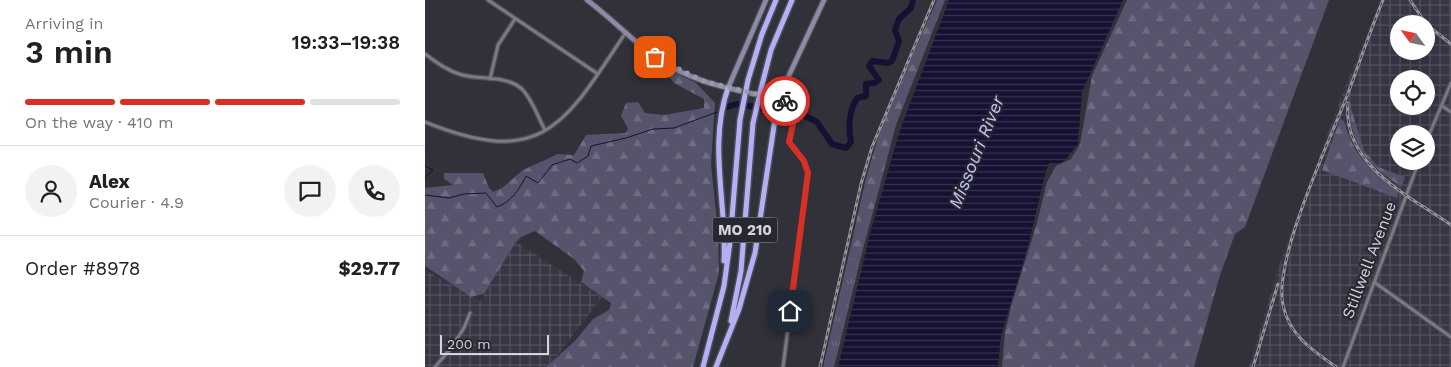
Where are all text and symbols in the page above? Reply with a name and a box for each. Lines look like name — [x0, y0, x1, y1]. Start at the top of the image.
text: Arriving in — [25, 14, 103, 33]
north arrow — [1390, 15, 1435, 60]
map controls — [1390, 15, 1435, 170]
text: 19:33–19:38 — [292, 31, 400, 54]
text: 3 min — [25, 33, 113, 71]
pin — [634, 36, 676, 78]
icon: bag — [641, 43, 669, 71]
button: locate — [1390, 70, 1435, 115]
courier — [760, 76, 810, 126]
icon: bike — [771, 87, 799, 115]
water label: Missouri River — [944, 92, 1009, 211]
text: On the way · 410 m — [25, 113, 173, 132]
button: layers — [1390, 125, 1435, 170]
button: person — [25, 165, 77, 217]
button: chat — [284, 165, 336, 217]
button: phone — [348, 165, 400, 217]
text: Alex — [89, 170, 130, 193]
text: Courier · 4.9 — [89, 193, 184, 212]
street label: Stillwell Avenue — [1338, 199, 1400, 321]
road number: MO 210 — [713, 218, 777, 242]
text: Order #8978 — [25, 257, 140, 280]
text: $29.77 — [338, 257, 400, 280]
pin — [769, 290, 811, 332]
icon: home — [776, 297, 804, 325]
scale bar — [440, 332, 549, 355]
text: 200 m — [447, 336, 491, 352]

